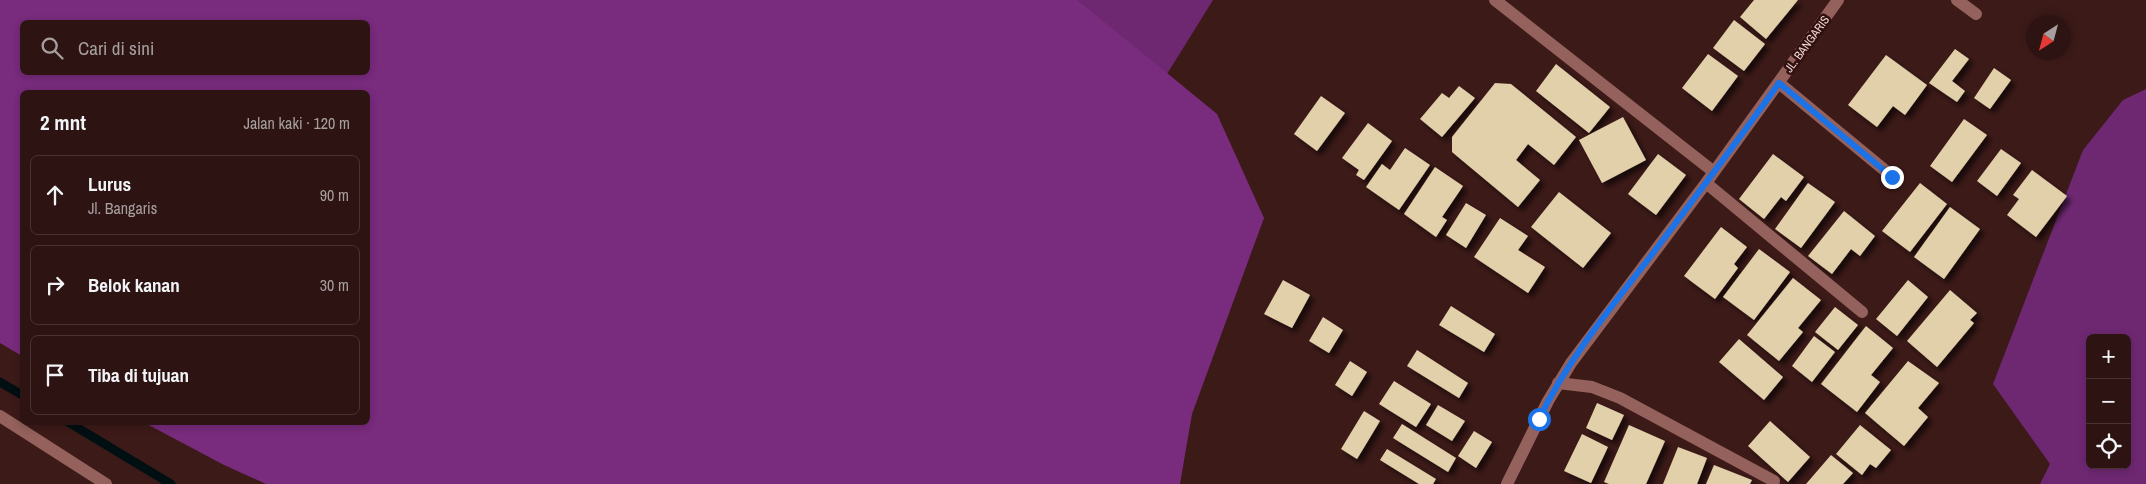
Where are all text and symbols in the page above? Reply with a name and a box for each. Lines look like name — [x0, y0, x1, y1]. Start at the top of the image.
street label: JL. BANGARIS — [1781, 12, 1833, 76]
north arrow — [2026, 15, 2071, 60]
search box — [20, 20, 370, 75]
icon: search — [38, 34, 66, 62]
text: Cari di sini — [78, 35, 154, 61]
text: 2 mnt — [40, 108, 86, 137]
text: Jalan kaki · 120 m — [244, 112, 350, 134]
route end — [1881, 166, 1904, 189]
text: Lurus — [88, 171, 131, 197]
icon: ahead — [41, 181, 69, 209]
text: 90 m — [320, 184, 349, 206]
text: Jl. Bangaris — [88, 197, 157, 219]
icon: right — [41, 271, 69, 299]
text: Belok kanan — [88, 272, 180, 298]
text: 30 m — [320, 274, 349, 296]
map controls — [2086, 334, 2131, 469]
button: + — [2086, 334, 2131, 379]
icon: arrive — [41, 361, 69, 389]
text: Tiba di tujuan — [88, 362, 189, 388]
button: − — [2086, 379, 2131, 424]
route start — [1528, 408, 1551, 431]
button: locate — [2086, 424, 2131, 469]

